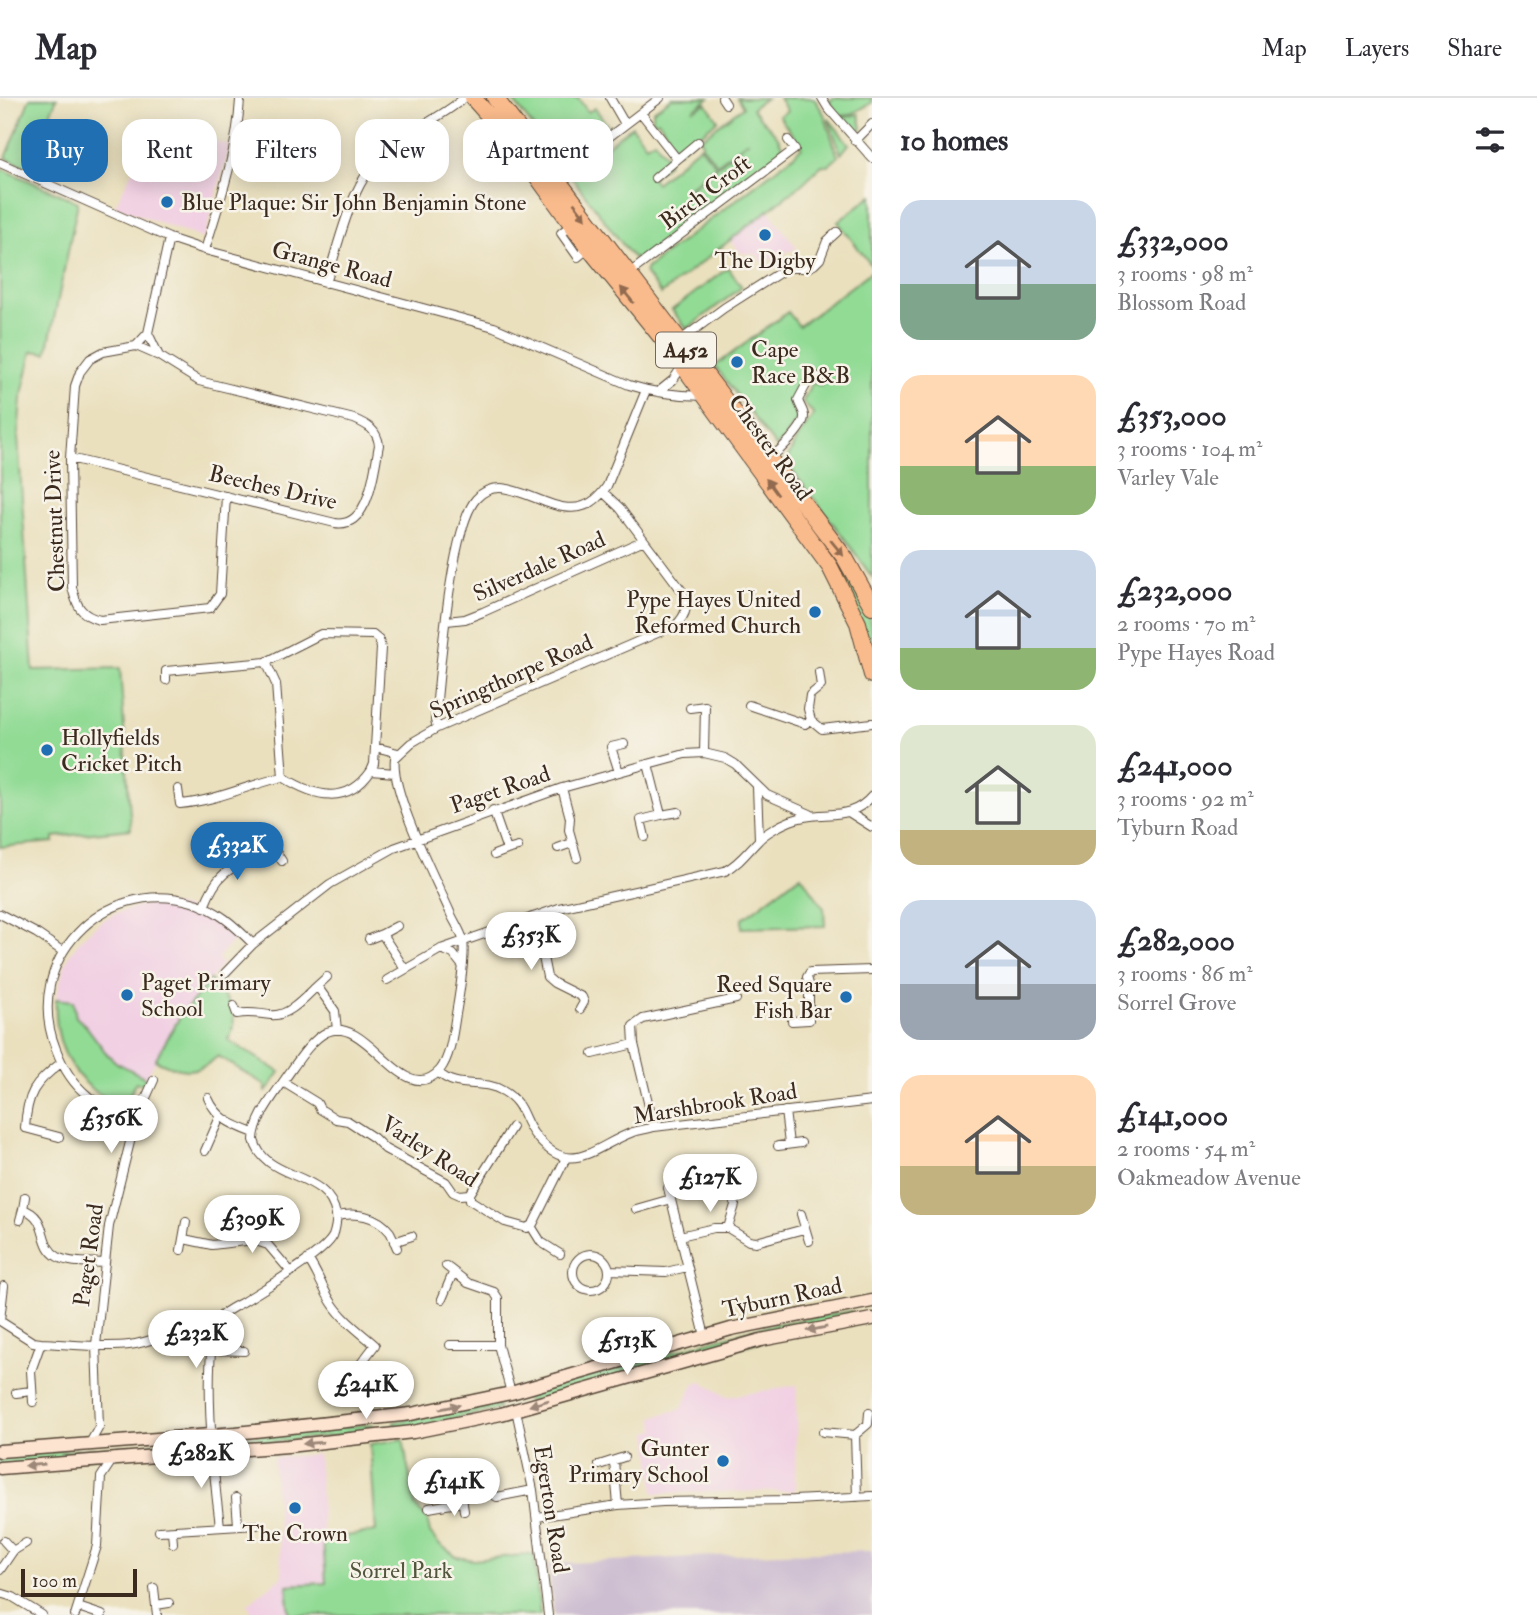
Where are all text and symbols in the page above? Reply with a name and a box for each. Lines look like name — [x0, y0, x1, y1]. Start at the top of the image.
text: Map — [35, 28, 97, 69]
text: Map — [1262, 33, 1307, 64]
text: Layers — [1345, 33, 1409, 64]
text: Share — [1447, 33, 1502, 64]
chip: Buy — [21, 119, 108, 182]
chip: Rent — [122, 119, 217, 182]
chip: Filters — [231, 119, 341, 182]
chip: New — [355, 119, 449, 182]
chip: Apartment — [463, 119, 613, 182]
icon: filters — [1471, 121, 1509, 159]
text: 10 homes — [900, 122, 1008, 159]
street label: Birch Croft — [654, 149, 757, 236]
place label: Blue Plaque: Sir John Benjamin Stone — [181, 188, 527, 217]
marker: Blue Plaque: Sir John Benjamin Stone — [159, 194, 175, 210]
one-way arrow — [573, 202, 587, 220]
text: £332,000 — [1117, 222, 1229, 259]
marker: The Digby — [757, 227, 773, 243]
icon: home — [956, 228, 1040, 312]
street label: Grange Road — [269, 235, 395, 294]
place label: The Digby — [714, 246, 816, 275]
text: 3 rooms · 98 m² — [1117, 259, 1253, 288]
one-way arrow — [620, 287, 635, 304]
text: Blossom Road — [1117, 288, 1246, 317]
road number: A452 — [656, 332, 716, 368]
place label: Cape Race B&B — [751, 335, 850, 390]
marker: Cape Race B&B — [729, 354, 745, 370]
street label: Chester Road — [722, 388, 819, 506]
text: £353,000 — [1117, 397, 1227, 434]
icon: home — [956, 403, 1040, 487]
text: 3 rooms · 104 m² — [1117, 434, 1263, 463]
street label: Chestnut Drive — [38, 449, 71, 593]
street label: Beeches Drive — [206, 459, 340, 516]
text: Varley Vale — [1117, 463, 1219, 492]
one-way arrow — [765, 478, 779, 496]
street label: Silverdale Road — [469, 524, 610, 608]
one-way arrow — [829, 538, 844, 556]
text: £232,000 — [1117, 572, 1232, 609]
icon: home — [956, 578, 1040, 662]
place label: Pype Hayes United Reformed Church — [626, 585, 801, 640]
marker: Pype Hayes United Reformed Church — [807, 604, 823, 620]
text: 2 rooms · 70 m² — [1117, 609, 1256, 638]
street label: Springthorpe Road — [425, 628, 598, 726]
text: Pype Hayes Road — [1117, 638, 1275, 667]
place label: Hollyfields Cricket Pitch — [61, 723, 182, 778]
marker: Hollyfields Cricket Pitch — [39, 742, 55, 758]
text: £241,000 — [1117, 747, 1233, 784]
icon: home — [956, 753, 1040, 837]
street label: Paget Road — [446, 759, 554, 820]
text: 3 rooms · 92 m² — [1117, 784, 1254, 813]
text: Tyburn Road — [1117, 813, 1238, 842]
pin: £332K — [188, 822, 286, 882]
text: £332K — [207, 830, 267, 859]
pin: £353K — [482, 912, 580, 972]
text: £353K — [501, 920, 561, 949]
text: £282,000 — [1117, 922, 1235, 959]
icon: home — [956, 928, 1040, 1012]
text: 3 rooms · 86 m² — [1117, 959, 1253, 988]
place label: Paget Primary School — [141, 968, 271, 1023]
place label: Reed Square Fish Bar — [716, 970, 832, 1025]
marker: Paget Primary School — [119, 987, 135, 1003]
text: Sorrel Grove — [1117, 988, 1236, 1017]
marker: Reed Square Fish Bar — [838, 989, 854, 1005]
street label: Marshbrook Road — [631, 1076, 799, 1131]
pin: £356K — [62, 1096, 160, 1155]
text: £141,000 — [1117, 1097, 1228, 1134]
text: £356K — [80, 1103, 142, 1132]
icon: home — [956, 1103, 1040, 1187]
street label: Varley Road — [375, 1109, 484, 1194]
text: 2 rooms · 54 m² — [1117, 1134, 1255, 1163]
pin: £127K — [661, 1154, 759, 1214]
text: £127K — [679, 1162, 741, 1191]
text: Oakmeadow Avenue — [1117, 1163, 1301, 1192]
pin: £309K — [203, 1196, 301, 1255]
street label: Paget Road — [67, 1202, 110, 1308]
text: £309K — [220, 1203, 284, 1232]
street label: Tyburn Road — [720, 1271, 845, 1324]
pin: £232K — [147, 1310, 245, 1370]
text: £232K — [164, 1318, 228, 1347]
pin: £513K — [578, 1318, 676, 1377]
one-way arrow — [806, 1324, 828, 1335]
text: £513K — [598, 1325, 656, 1354]
pin: £241K — [317, 1362, 415, 1421]
text: £241K — [334, 1369, 398, 1398]
one-way arrow — [529, 1399, 550, 1409]
one-way arrow — [439, 1401, 461, 1412]
pin: £282K — [152, 1430, 250, 1490]
place label: Gunter Primary School — [568, 1434, 709, 1489]
text: £282K — [168, 1438, 234, 1467]
one-way arrow — [302, 1438, 324, 1449]
street label: Egerton Road — [527, 1443, 576, 1575]
marker: Gunter Primary School — [715, 1453, 731, 1469]
pin: £141K — [405, 1458, 503, 1518]
one-way arrow — [23, 1460, 45, 1471]
text: £141K — [424, 1466, 484, 1495]
marker: The Crown — [287, 1500, 303, 1516]
place label: The Crown — [242, 1519, 348, 1548]
park label: Sorrel Park — [349, 1556, 453, 1585]
scale bar — [21, 1566, 136, 1598]
text: 100 m — [32, 1569, 77, 1593]

